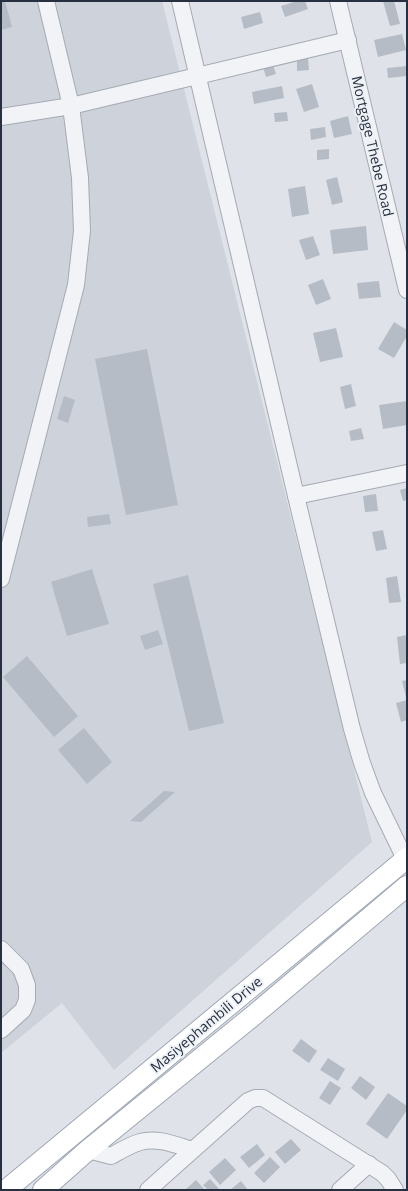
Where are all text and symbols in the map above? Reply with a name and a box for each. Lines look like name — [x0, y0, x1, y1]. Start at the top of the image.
street label: Mortgage Thebe Road — [348, 74, 398, 218]
street label: Masiyephambili Drive — [146, 972, 266, 1076]

